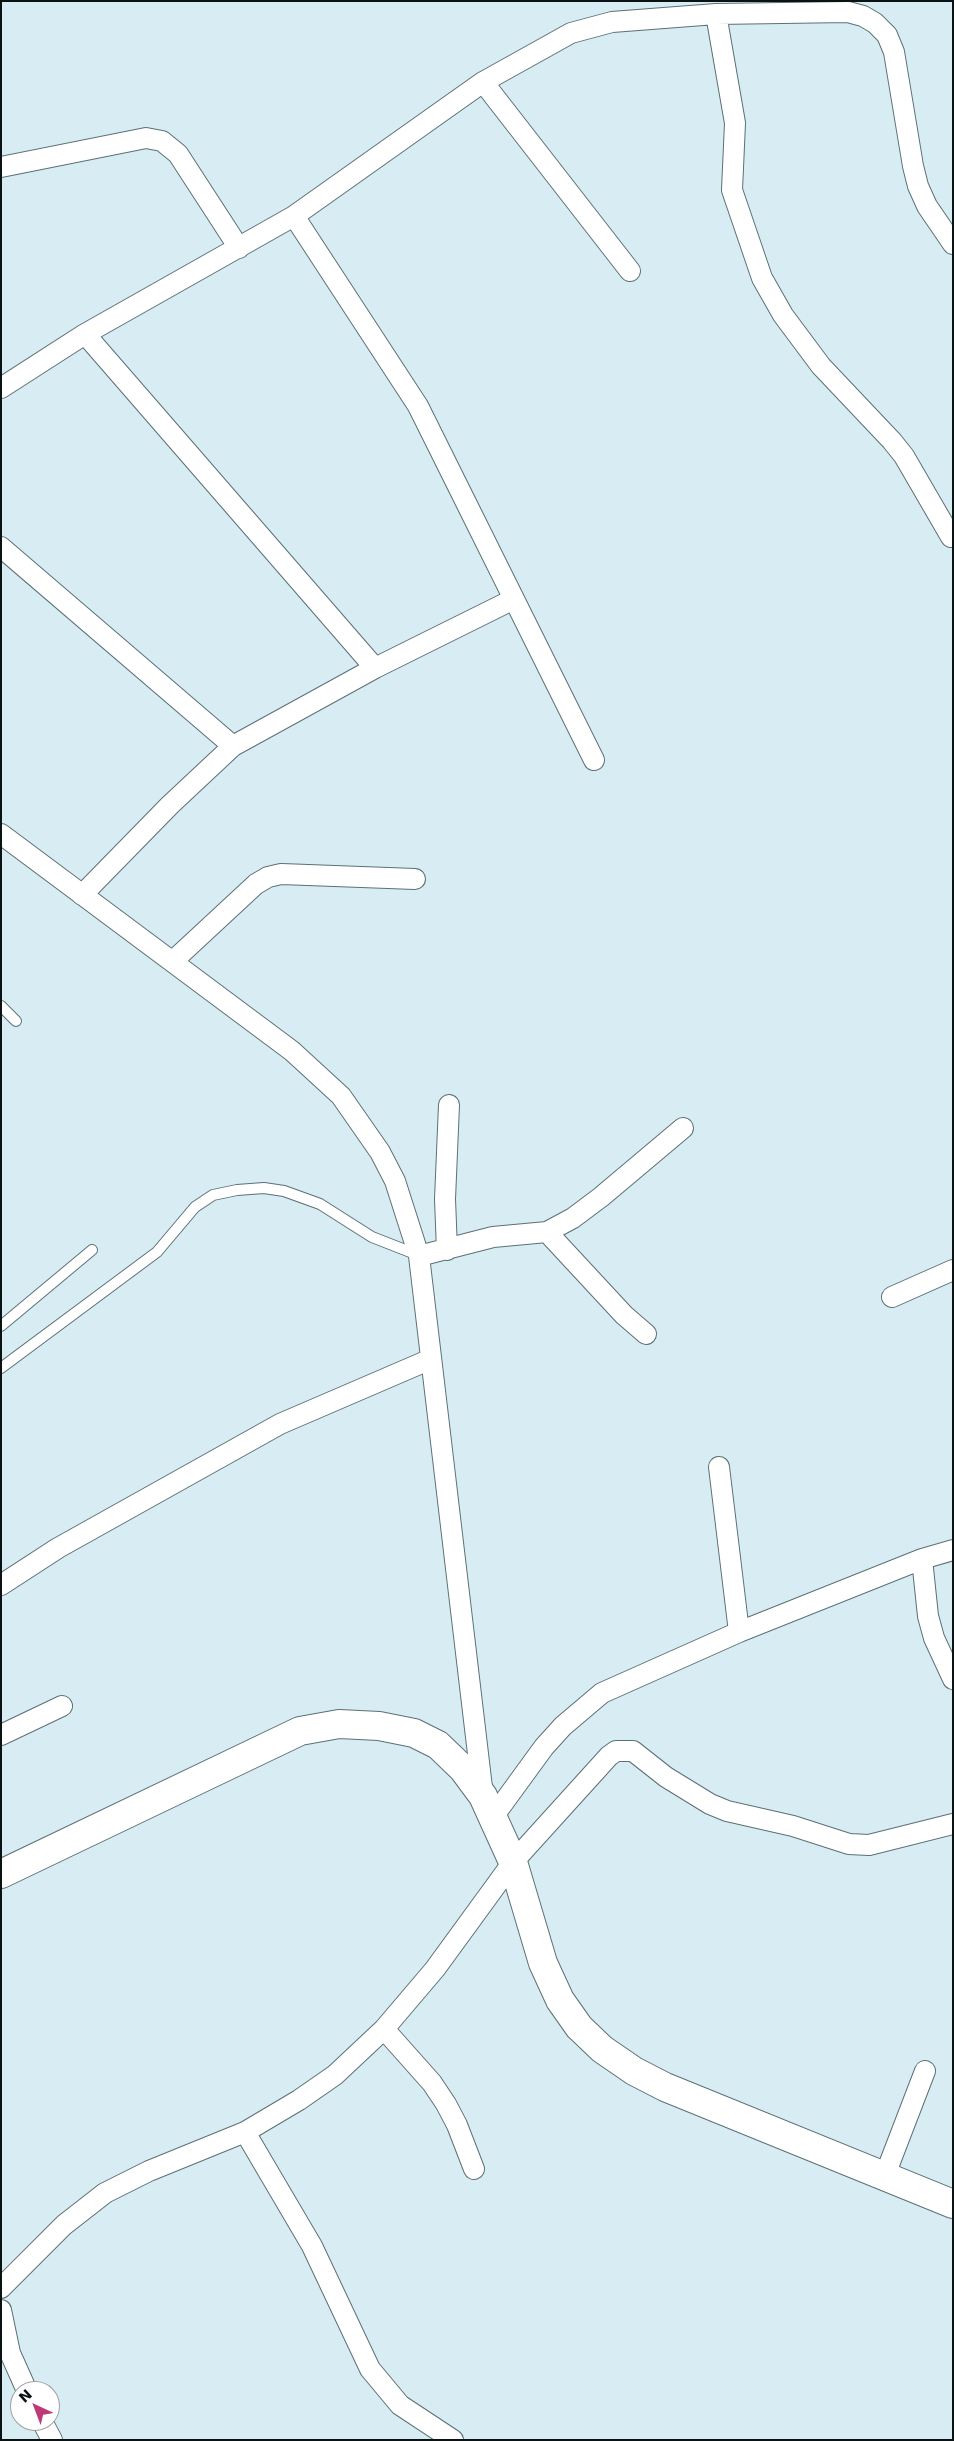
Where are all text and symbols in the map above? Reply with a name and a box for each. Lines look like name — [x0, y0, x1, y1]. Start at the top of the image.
north arrow — [10, 2381, 60, 2431]
text: N — [16, 2386, 35, 2406]

